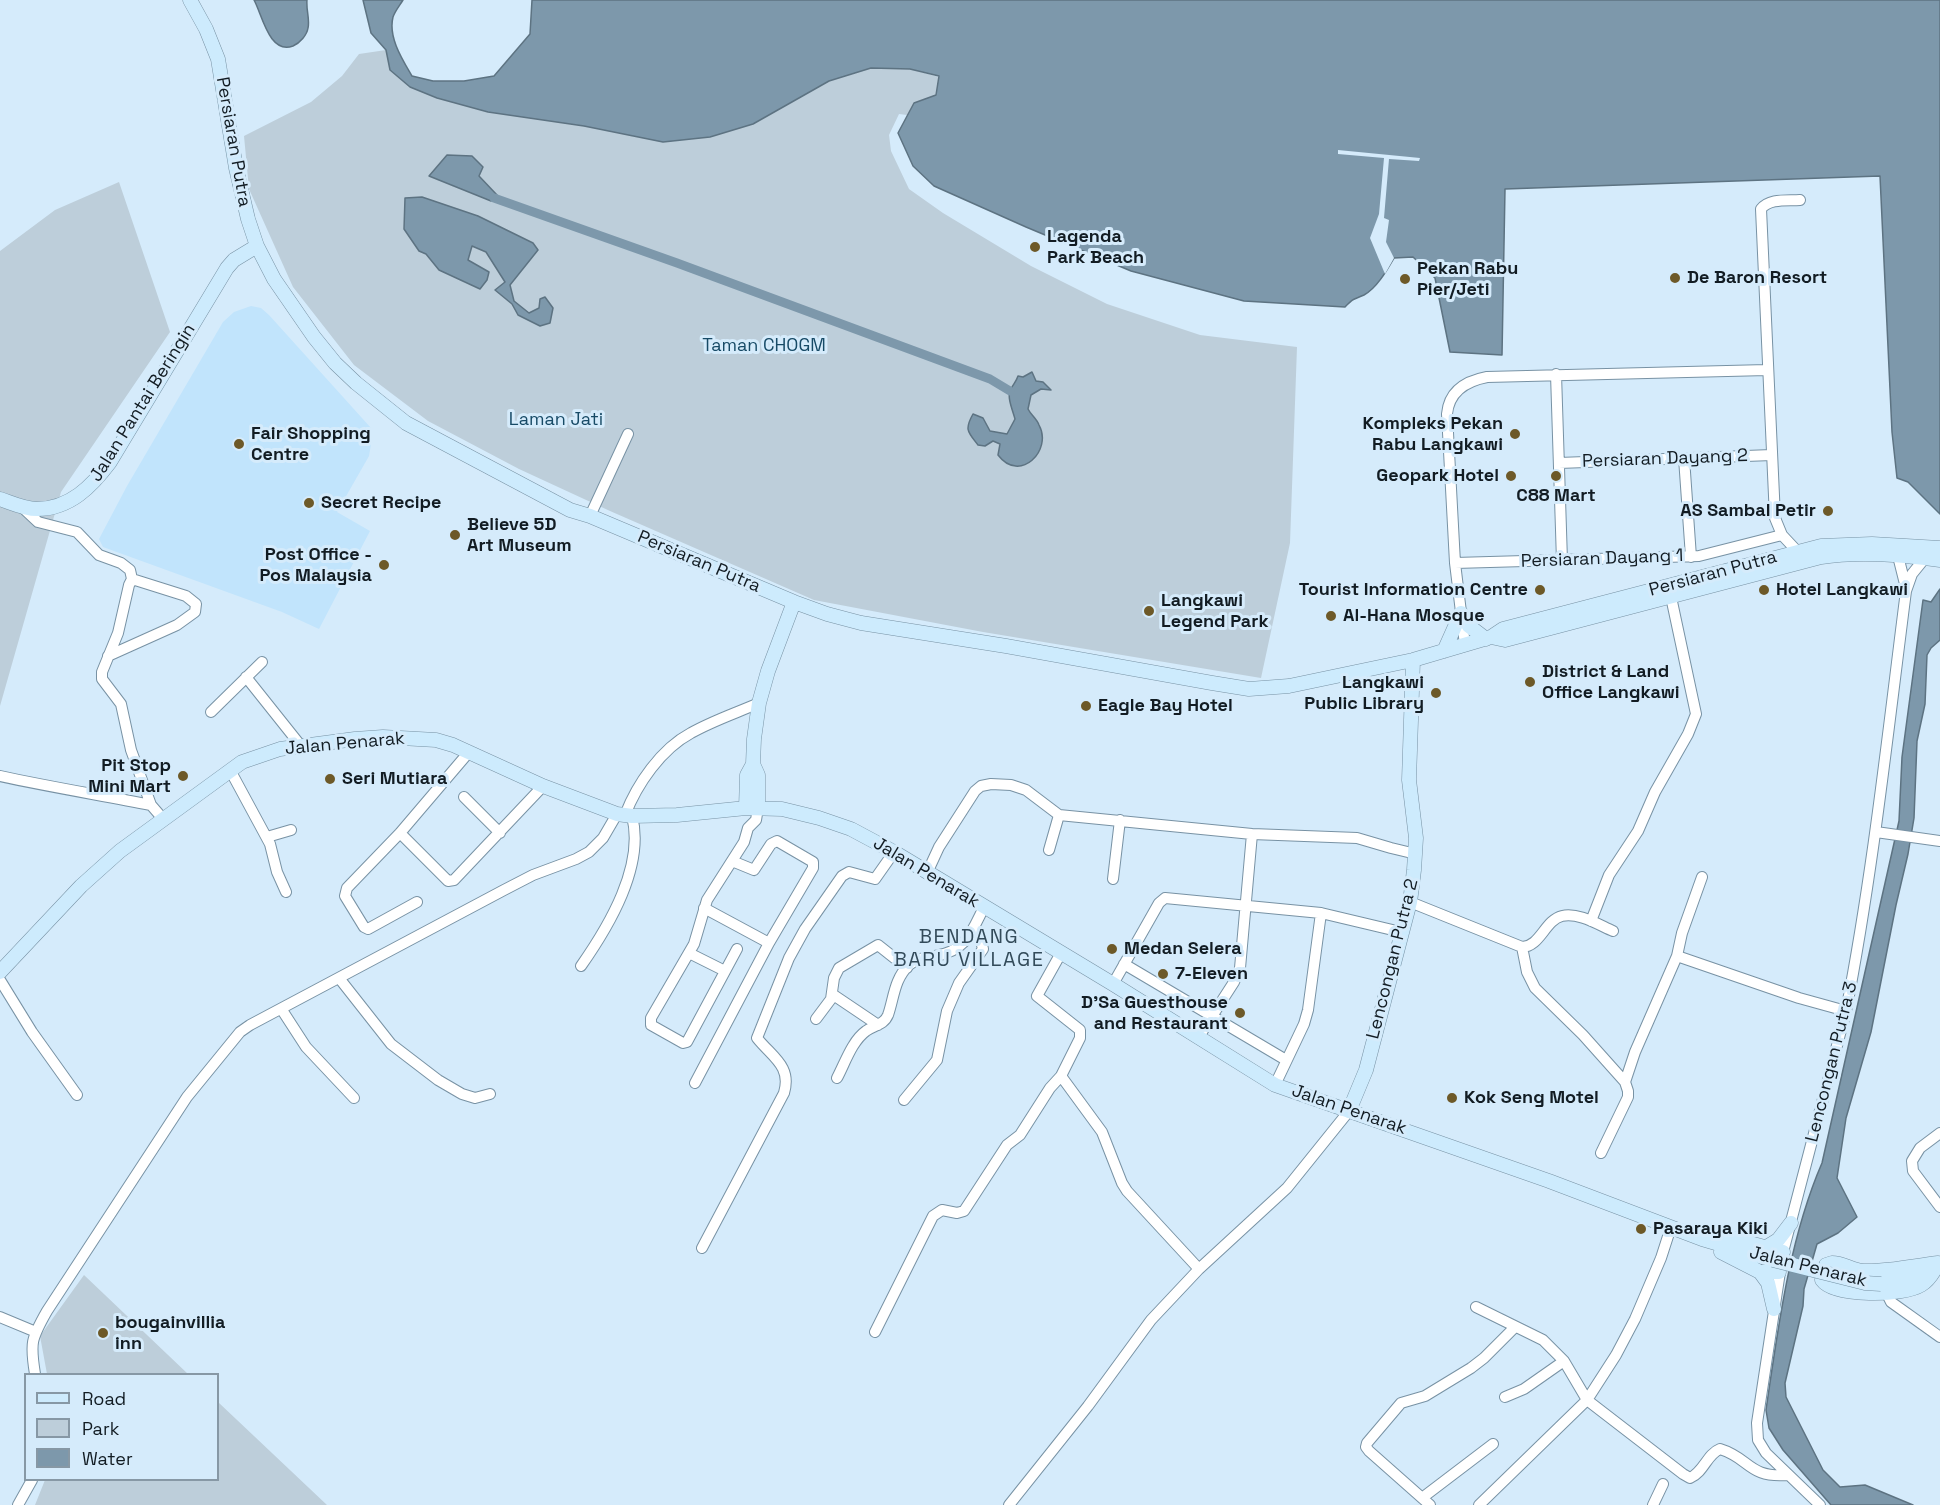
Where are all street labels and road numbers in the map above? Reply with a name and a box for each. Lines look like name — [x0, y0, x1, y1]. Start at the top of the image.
street label: Persiaran Putra — [211, 75, 255, 209]
street label: Jalan Pantai Beringin — [86, 320, 200, 486]
street label: Persiaran Dayang 2 — [1582, 445, 1748, 473]
street label: Persiaran Putra — [634, 526, 764, 598]
street label: Persiaran Dayang 1 — [1520, 545, 1684, 573]
street label: Persiaran Putra — [1647, 547, 1779, 601]
street label: Jalan Penarak — [284, 728, 406, 760]
street label: Jalan Penarak — [869, 833, 983, 913]
street label: Lencongan Putra 2 — [1363, 877, 1423, 1041]
street label: Lencongan Putra 3 — [1802, 980, 1862, 1144]
street label: Jalan Penarak — [1289, 1080, 1409, 1140]
street label: Jalan Penarak — [1747, 1242, 1869, 1292]

